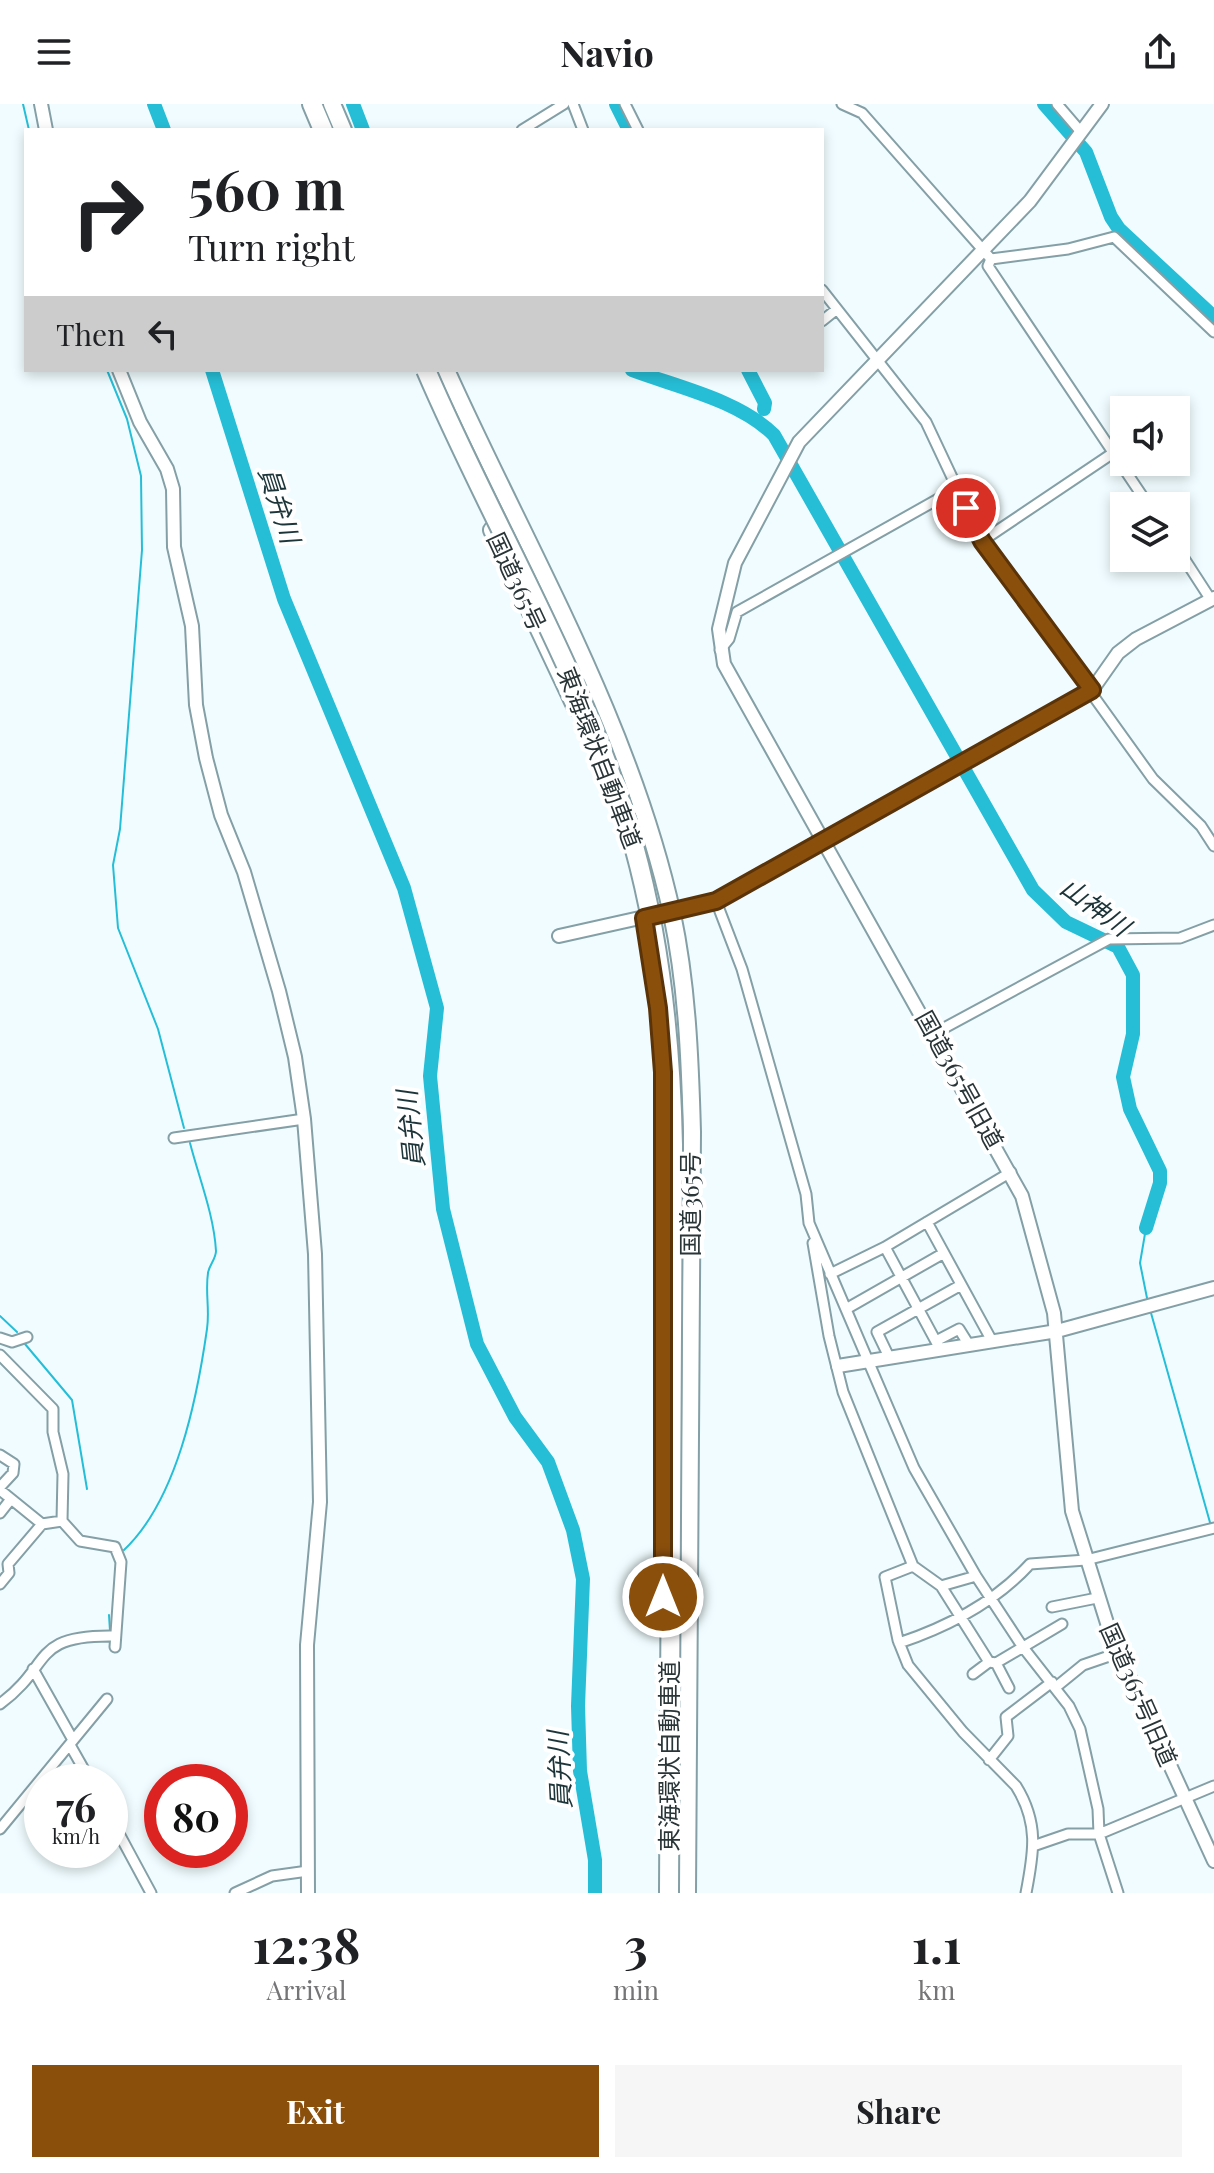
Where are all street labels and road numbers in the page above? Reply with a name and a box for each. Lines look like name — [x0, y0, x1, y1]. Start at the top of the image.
street label: 国道365号 — [481, 527, 555, 636]
street label: 東海環状自動車道 — [552, 662, 650, 853]
street label: 国道365号旧道 — [910, 1004, 1012, 1154]
street label: 国道365号 — [673, 1151, 705, 1257]
street label: 国道365号旧道 — [1094, 1618, 1186, 1771]
street label: 東海環状自動車道 — [652, 1660, 684, 1852]

